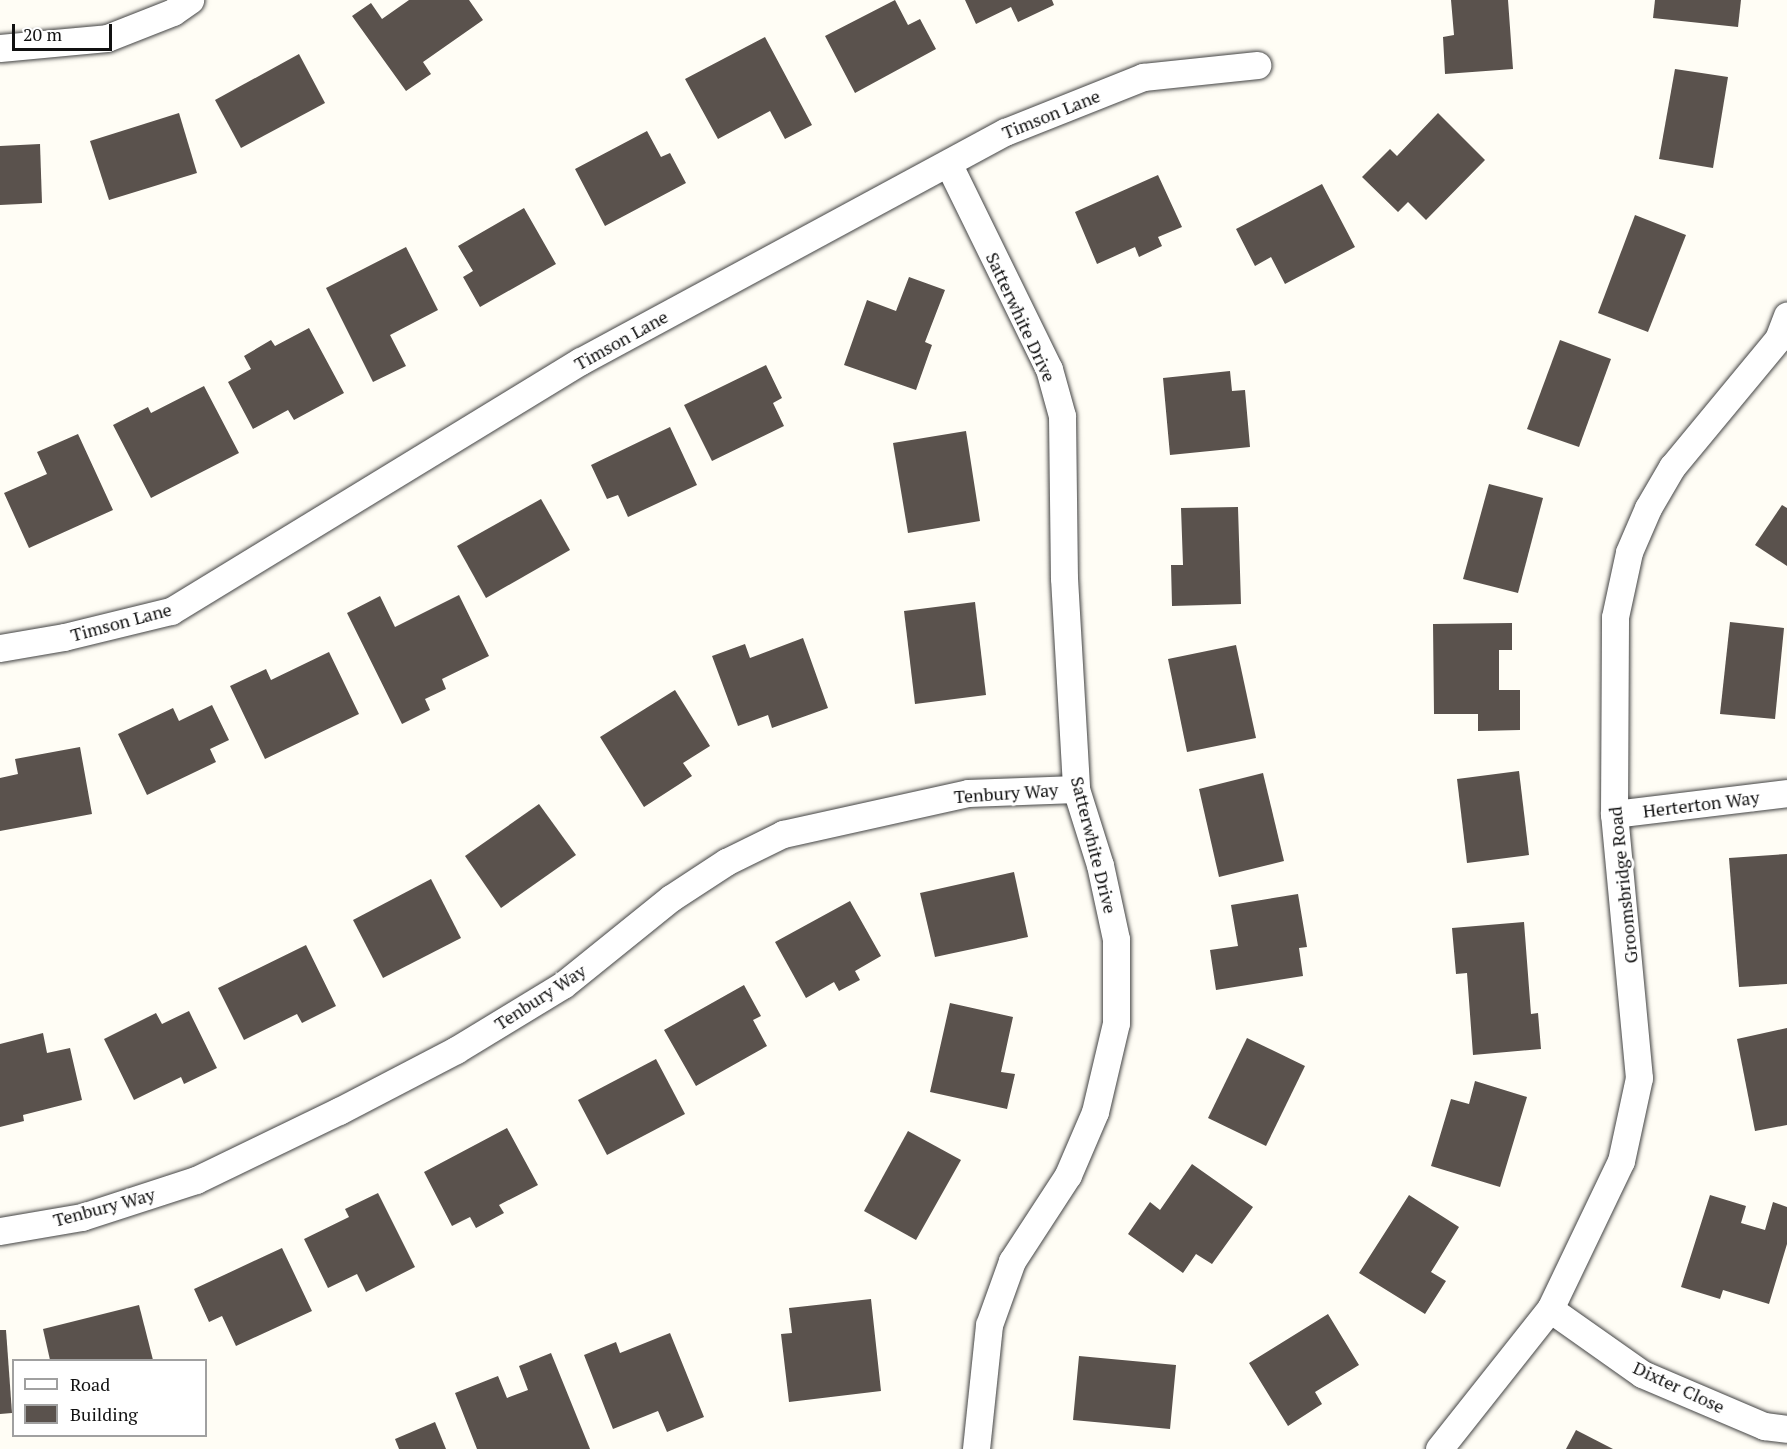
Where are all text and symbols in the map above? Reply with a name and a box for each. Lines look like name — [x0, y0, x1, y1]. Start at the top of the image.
scale bar — [15, 12, 116, 50]
text: 20 m — [23, 22, 62, 46]
street label: Timson Lane — [999, 85, 1103, 143]
street label: Satterwhite Drive — [982, 249, 1060, 385]
street label: Timson Lane — [570, 305, 672, 375]
street label: Timson Lane — [68, 598, 174, 646]
street label: Satterwhite Drive — [1067, 774, 1121, 916]
street label: Tenbury Way — [953, 779, 1059, 807]
street label: Herterton Way — [1642, 786, 1760, 822]
street label: Groomsbridge Road — [1604, 805, 1642, 965]
street label: Tenbury Way — [490, 960, 590, 1034]
street label: Tenbury Way — [51, 1183, 157, 1231]
street label: Dixter Close — [1630, 1356, 1728, 1418]
legend — [12, 1359, 207, 1437]
text: Road — [70, 1372, 110, 1396]
text: Building — [70, 1402, 138, 1426]

